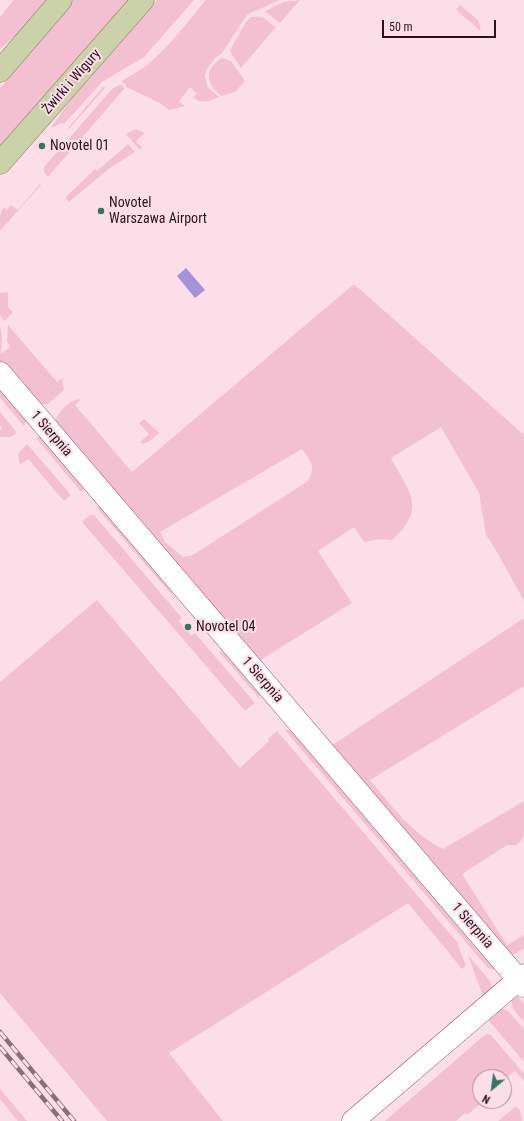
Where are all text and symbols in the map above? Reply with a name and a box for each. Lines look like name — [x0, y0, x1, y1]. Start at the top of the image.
scale bar — [384, 12, 498, 38]
text: 50 m — [389, 20, 413, 34]
street label: Żwirki i Wigury — [39, 46, 105, 118]
place label: Novotel 01 — [50, 138, 109, 154]
marker: Novotel 01 — [37, 141, 47, 151]
place label: Novotel Warszawa Airport — [109, 195, 207, 228]
marker: Novotel Warszawa Airport — [96, 206, 106, 216]
street label: 1 Sierpnia — [27, 408, 75, 460]
place label: Novotel 04 — [196, 619, 255, 635]
marker: Novotel 04 — [183, 622, 193, 632]
street label: 1 Sierpnia — [238, 654, 286, 706]
street label: 1 Sierpnia — [448, 900, 496, 952]
north arrow — [472, 1069, 512, 1109]
text: N — [480, 1092, 493, 1106]

